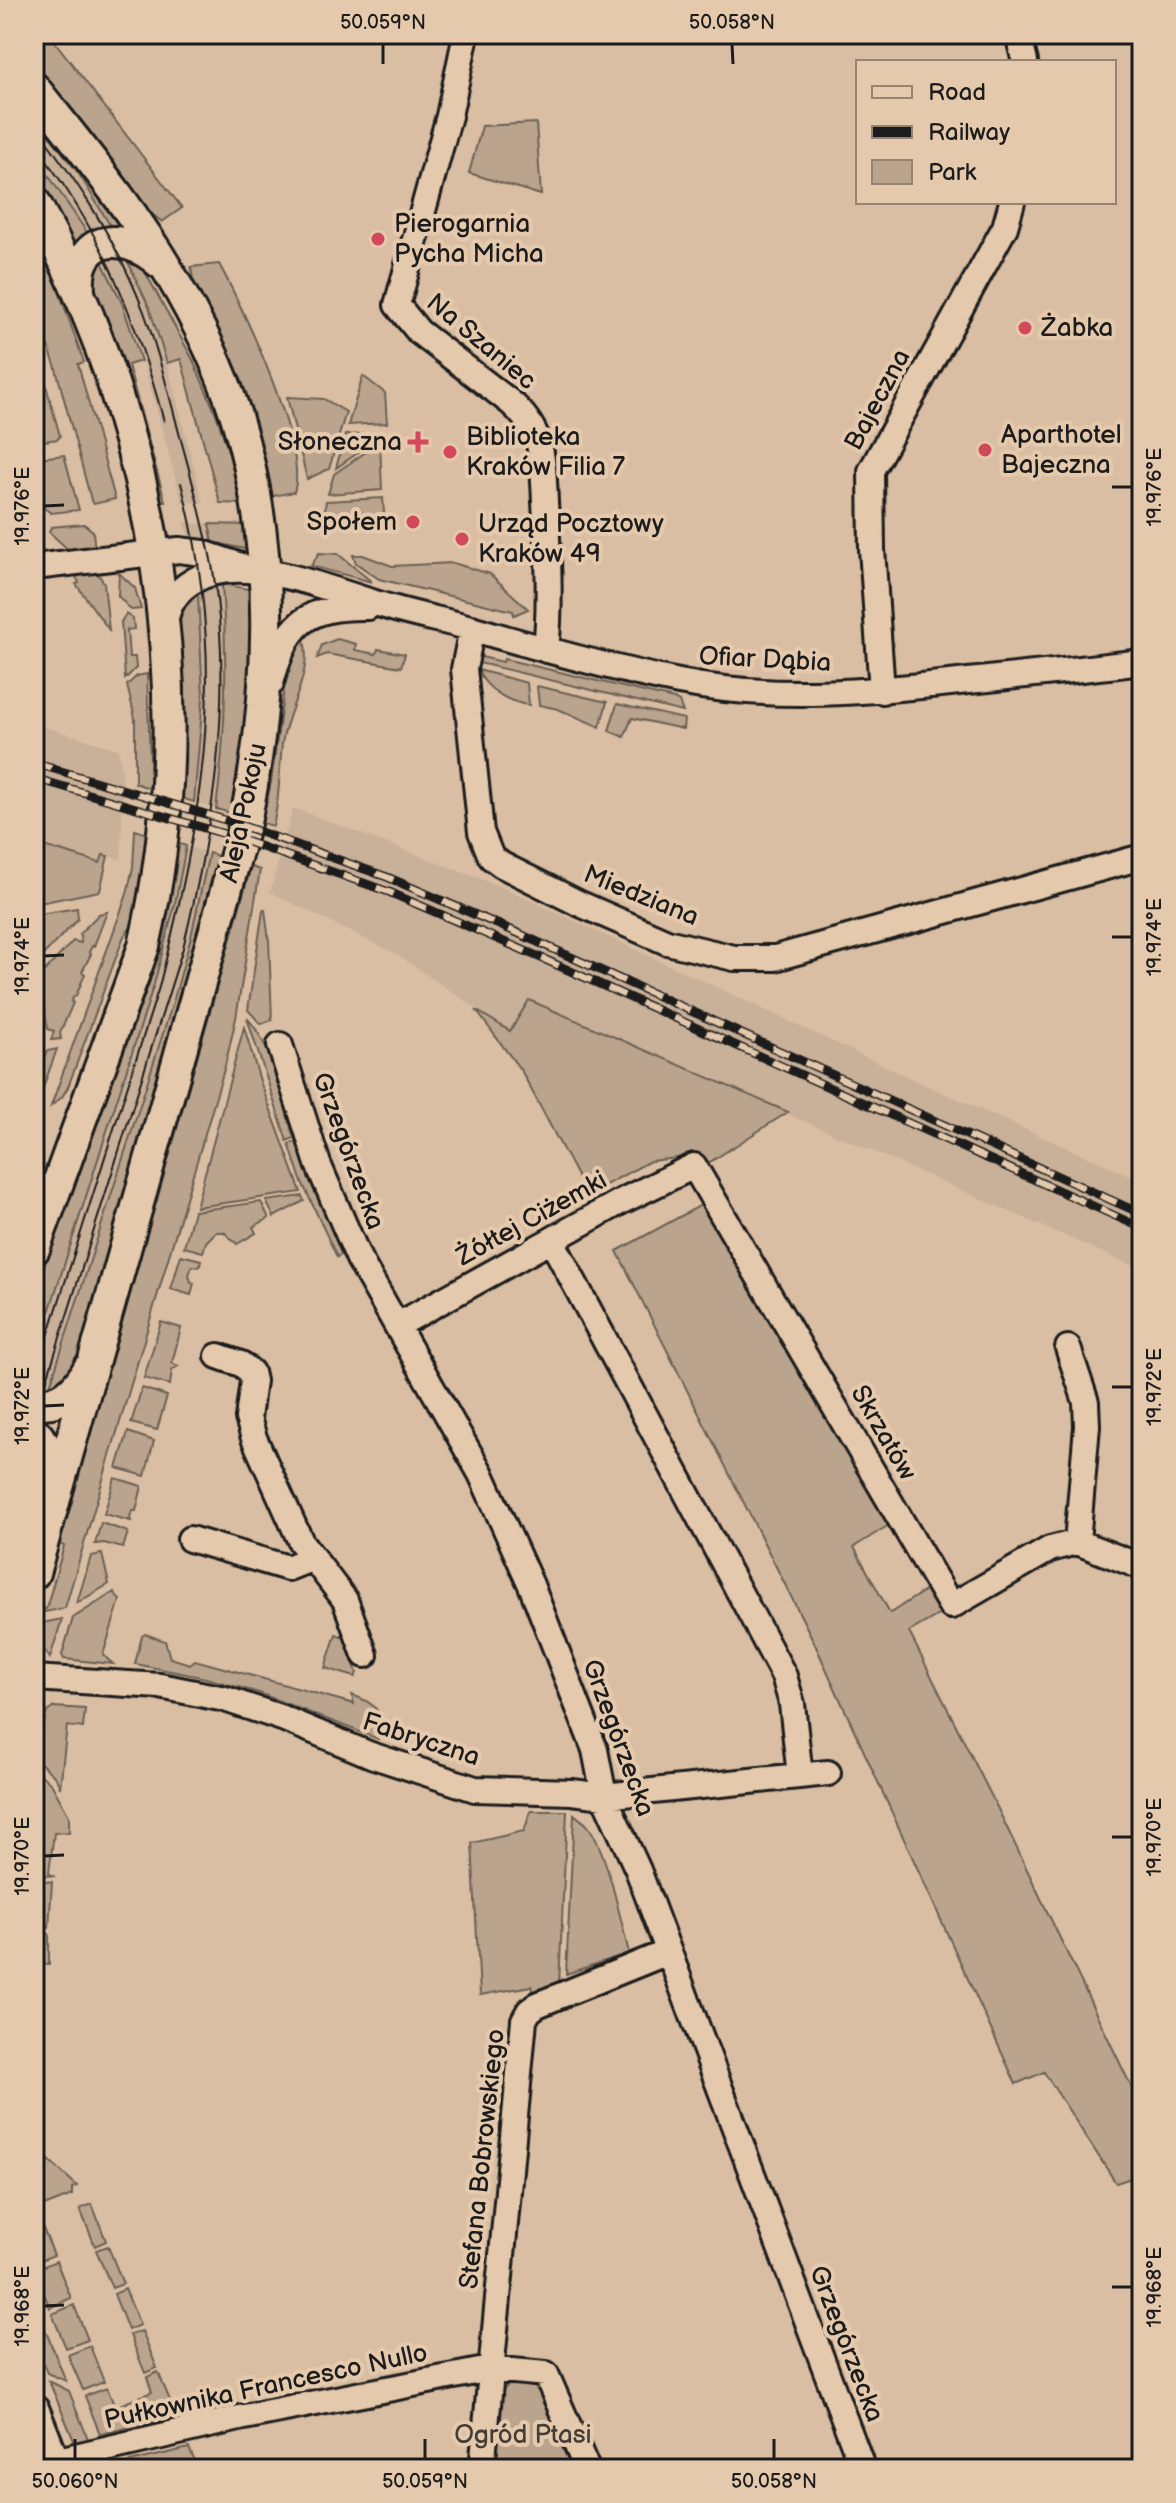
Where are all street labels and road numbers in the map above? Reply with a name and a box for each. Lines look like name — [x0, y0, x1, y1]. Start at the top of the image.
street label: Na Szaniec — [420, 287, 542, 397]
street label: Bajeczna — [839, 344, 917, 456]
street label: Ofiar Dąbia — [698, 641, 832, 679]
street label: Aleja Pokoju — [214, 740, 274, 886]
street label: Miedziana — [579, 859, 703, 933]
street label: Grzegórzecka — [305, 1068, 391, 1234]
street label: Żółtej Ciżemki — [450, 1164, 613, 1274]
street label: Skrzatów — [843, 1380, 923, 1486]
street label: Grzegórzecka — [575, 1655, 661, 1821]
street label: Fabryczna — [358, 1706, 484, 1774]
street label: Stefana Bobrowskiego — [454, 2027, 512, 2291]
street label: Grzegórzecka — [802, 2262, 890, 2426]
street label: Pułkownika Francesco Nullo — [102, 2338, 430, 2436]

